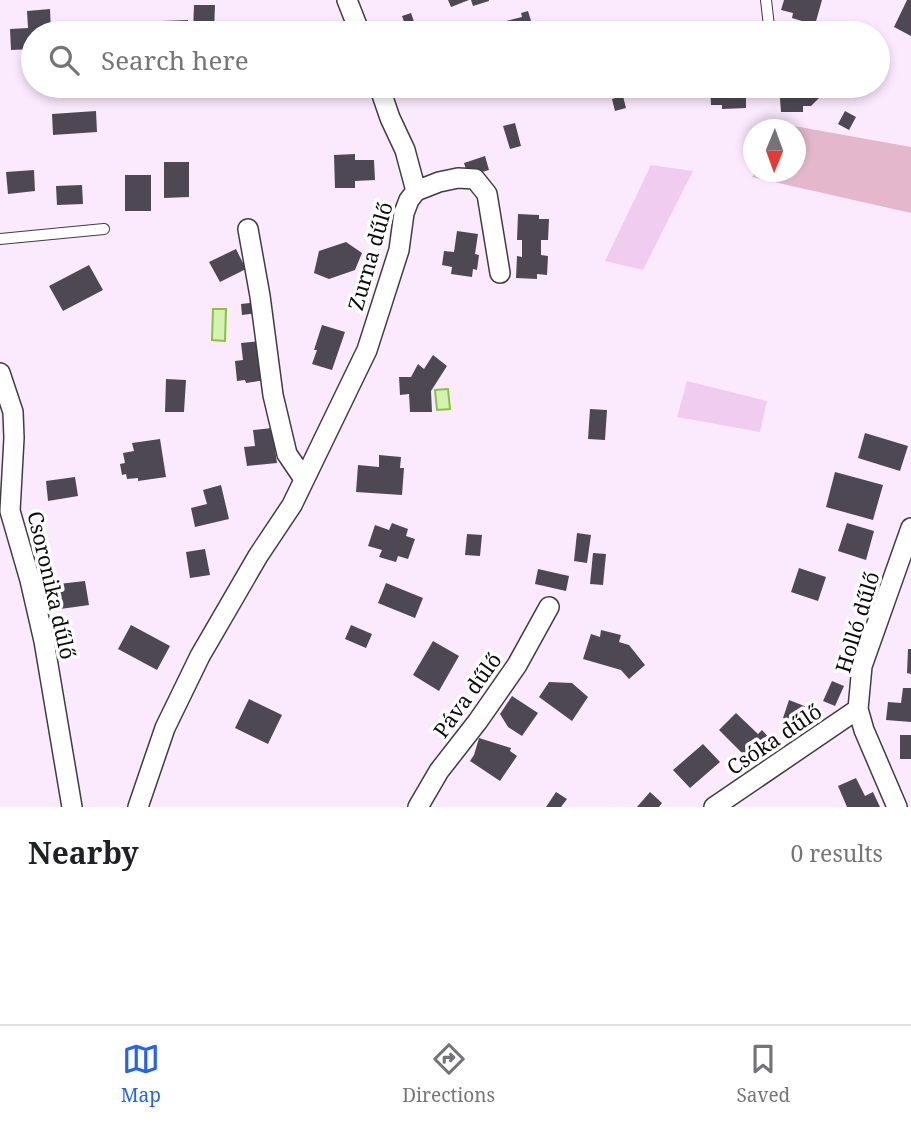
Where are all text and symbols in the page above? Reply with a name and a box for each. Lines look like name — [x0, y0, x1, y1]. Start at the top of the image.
search box — [21, 21, 890, 98]
icon: search — [45, 41, 83, 79]
text: Search here — [101, 42, 249, 78]
north arrow — [743, 119, 806, 182]
street label: Zurna dűlő — [341, 199, 399, 313]
street label: Csoronika dűlő — [21, 508, 83, 662]
street label: Holló dűlő — [828, 568, 886, 676]
street label: Páva dűlő — [427, 647, 507, 743]
street label: Csóka dűlő — [721, 697, 827, 781]
text: Nearby — [28, 832, 139, 873]
text: 0 results — [790, 837, 883, 869]
tab: Map — [121, 1040, 161, 1108]
tab: Directions — [402, 1040, 495, 1108]
tab: Saved — [736, 1040, 790, 1108]

